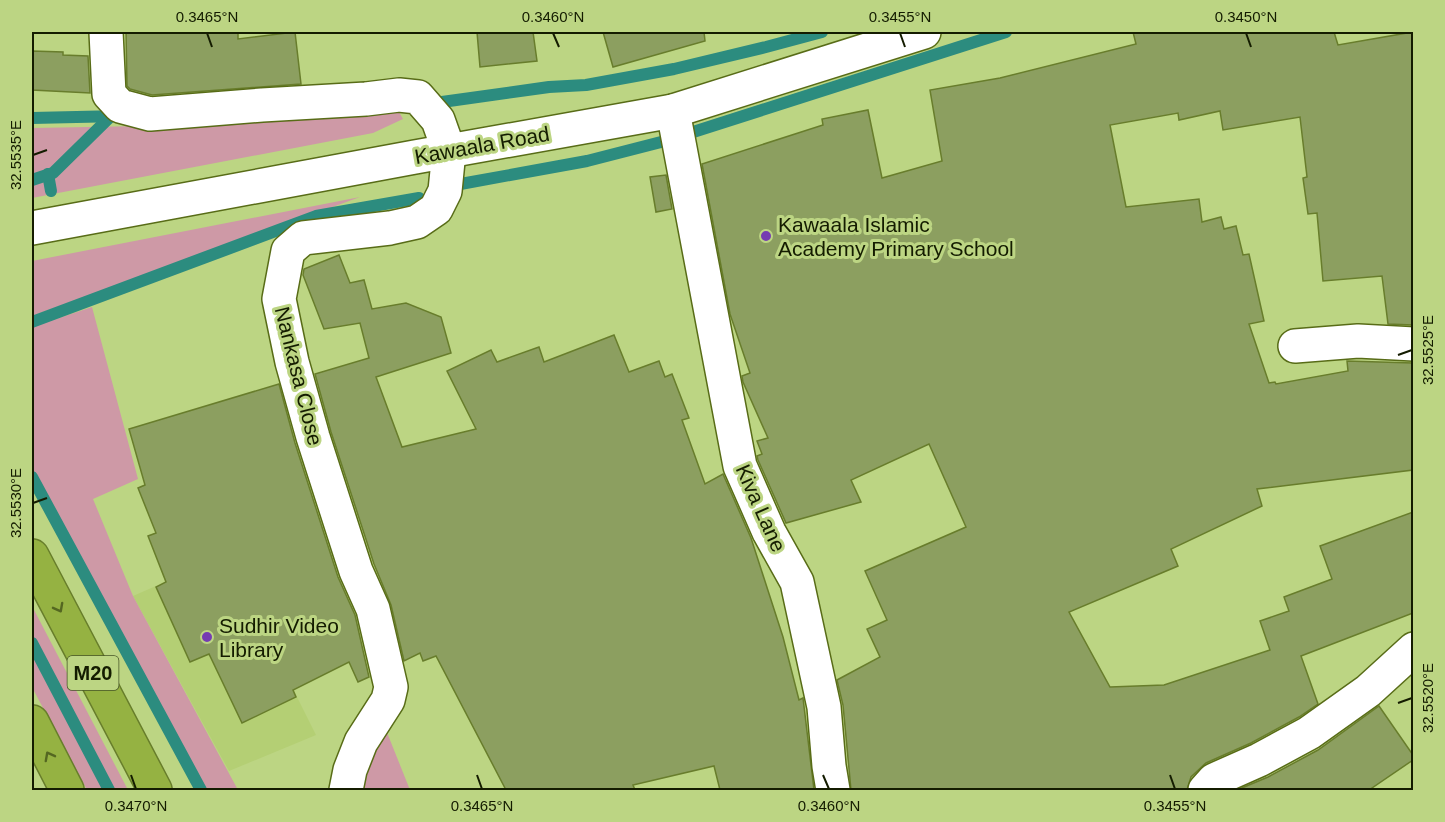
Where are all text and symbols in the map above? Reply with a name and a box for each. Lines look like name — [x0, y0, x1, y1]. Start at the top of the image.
text: 0.3465°N — [176, 8, 238, 25]
text: 0.3460°N — [522, 8, 584, 25]
text: 0.3455°N — [869, 8, 931, 25]
text: 0.3450°N — [1215, 8, 1277, 25]
text: 32.5535°E — [7, 120, 24, 190]
street label: Kawaala Road — [413, 122, 551, 168]
place label: Kawaala Islamic Academy Primary School — [778, 213, 1014, 260]
marker: Kawaala Islamic Academy Primary School — [759, 229, 773, 243]
street label: Nankasa Close — [271, 304, 327, 448]
text: 32.5525°E — [1419, 315, 1436, 385]
street label: Kiva Lane — [731, 461, 791, 555]
text: 32.5530°E — [7, 468, 24, 538]
one-way arrow — [52, 602, 63, 612]
place label: Sudhir Video Library — [219, 614, 339, 661]
marker: Sudhir Video Library — [200, 630, 214, 644]
road number: M20 — [68, 656, 118, 690]
text: 32.5520°E — [1419, 663, 1436, 733]
one-way arrow — [45, 751, 57, 762]
text: 0.3470°N — [105, 797, 167, 814]
text: 0.3465°N — [451, 797, 513, 814]
text: 0.3460°N — [798, 797, 860, 814]
text: 0.3455°N — [1144, 797, 1206, 814]

